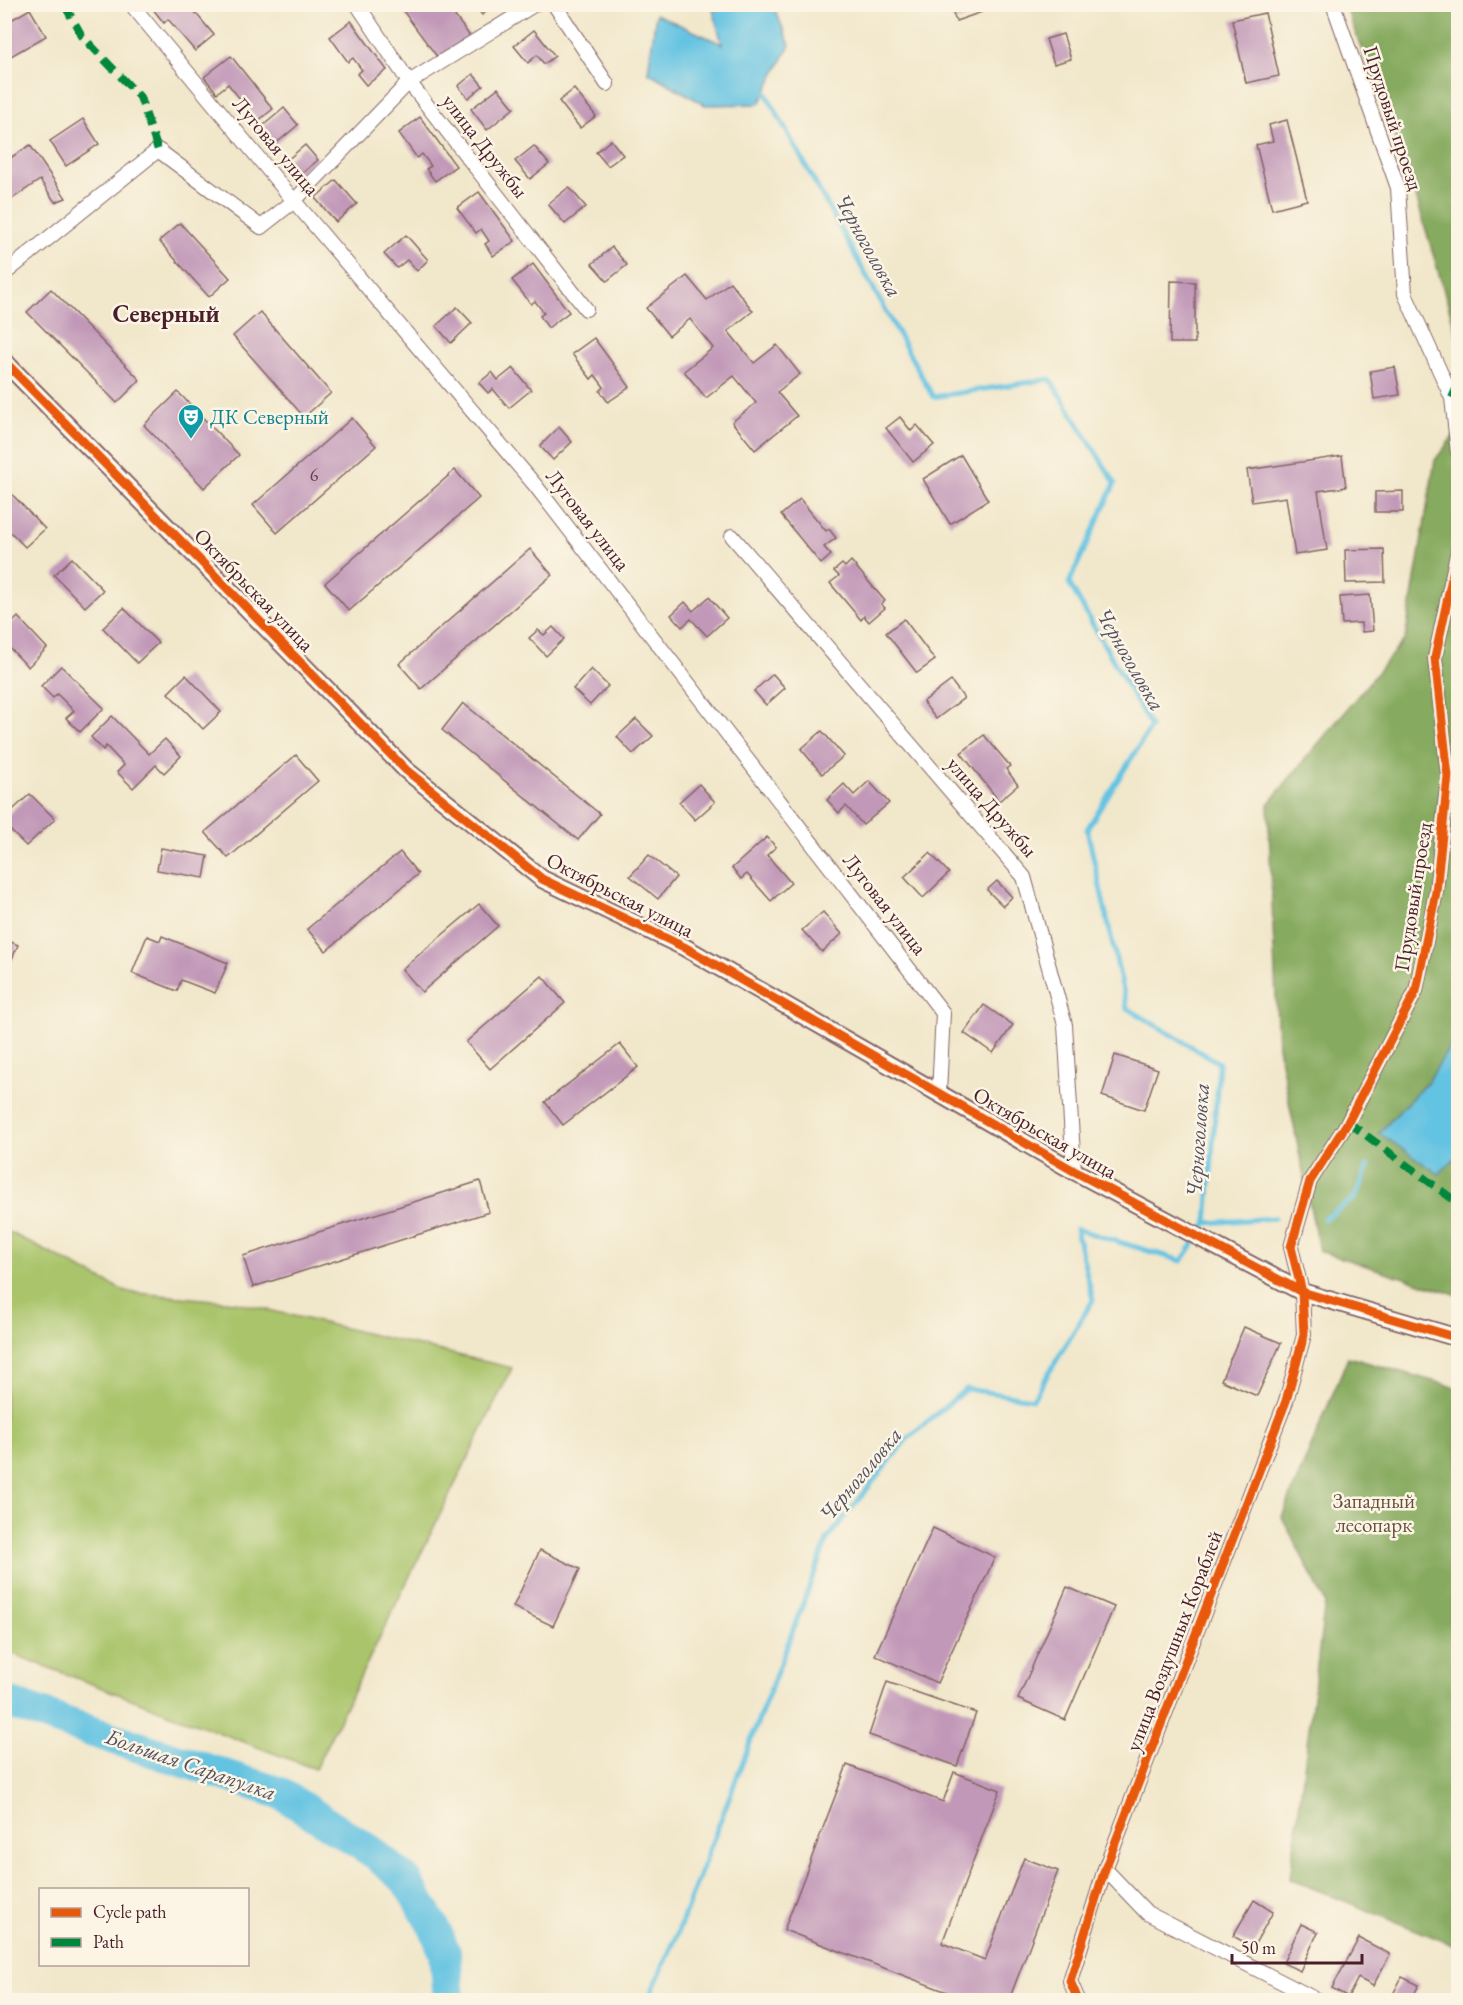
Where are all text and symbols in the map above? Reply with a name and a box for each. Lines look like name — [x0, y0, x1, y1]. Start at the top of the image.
street label: Прудовый проезд — [1357, 42, 1430, 194]
street label: улица Дружбы — [436, 88, 535, 203]
street label: Луговая улица — [227, 90, 326, 202]
water label: Черноголовка — [828, 188, 909, 302]
district label: Северный — [112, 298, 220, 329]
theatre icon: ДК Северный — [176, 402, 206, 440]
place label: ДК Северный — [210, 403, 329, 430]
house number: 6 — [310, 463, 319, 486]
street label: Луговая улица — [540, 463, 637, 577]
street label: Октябрьская улица — [188, 522, 321, 658]
water label: Черноголовка — [1089, 602, 1172, 716]
street label: улица Дружбы — [941, 751, 1044, 863]
street label: Прудовый проезд — [1387, 820, 1438, 973]
street label: Октябрьская улица — [542, 846, 699, 944]
street label: Луговая улица — [837, 847, 934, 961]
street label: Октябрьская улица — [968, 1080, 1123, 1185]
water label: Черноголовка — [1179, 1082, 1216, 1198]
water label: Черноголовка — [812, 1421, 908, 1528]
park label: Западный лесопарк — [1333, 1487, 1415, 1538]
street label: улица Воздушных Кораблей — [1119, 1526, 1228, 1755]
water label: Большая Сарапулка — [101, 1721, 280, 1807]
legend — [39, 1888, 249, 1966]
text: Cycle path — [93, 1900, 167, 1923]
scale bar — [1232, 1927, 1362, 1965]
text: Path — [93, 1930, 124, 1953]
text: 50 m — [1241, 1936, 1276, 1959]

